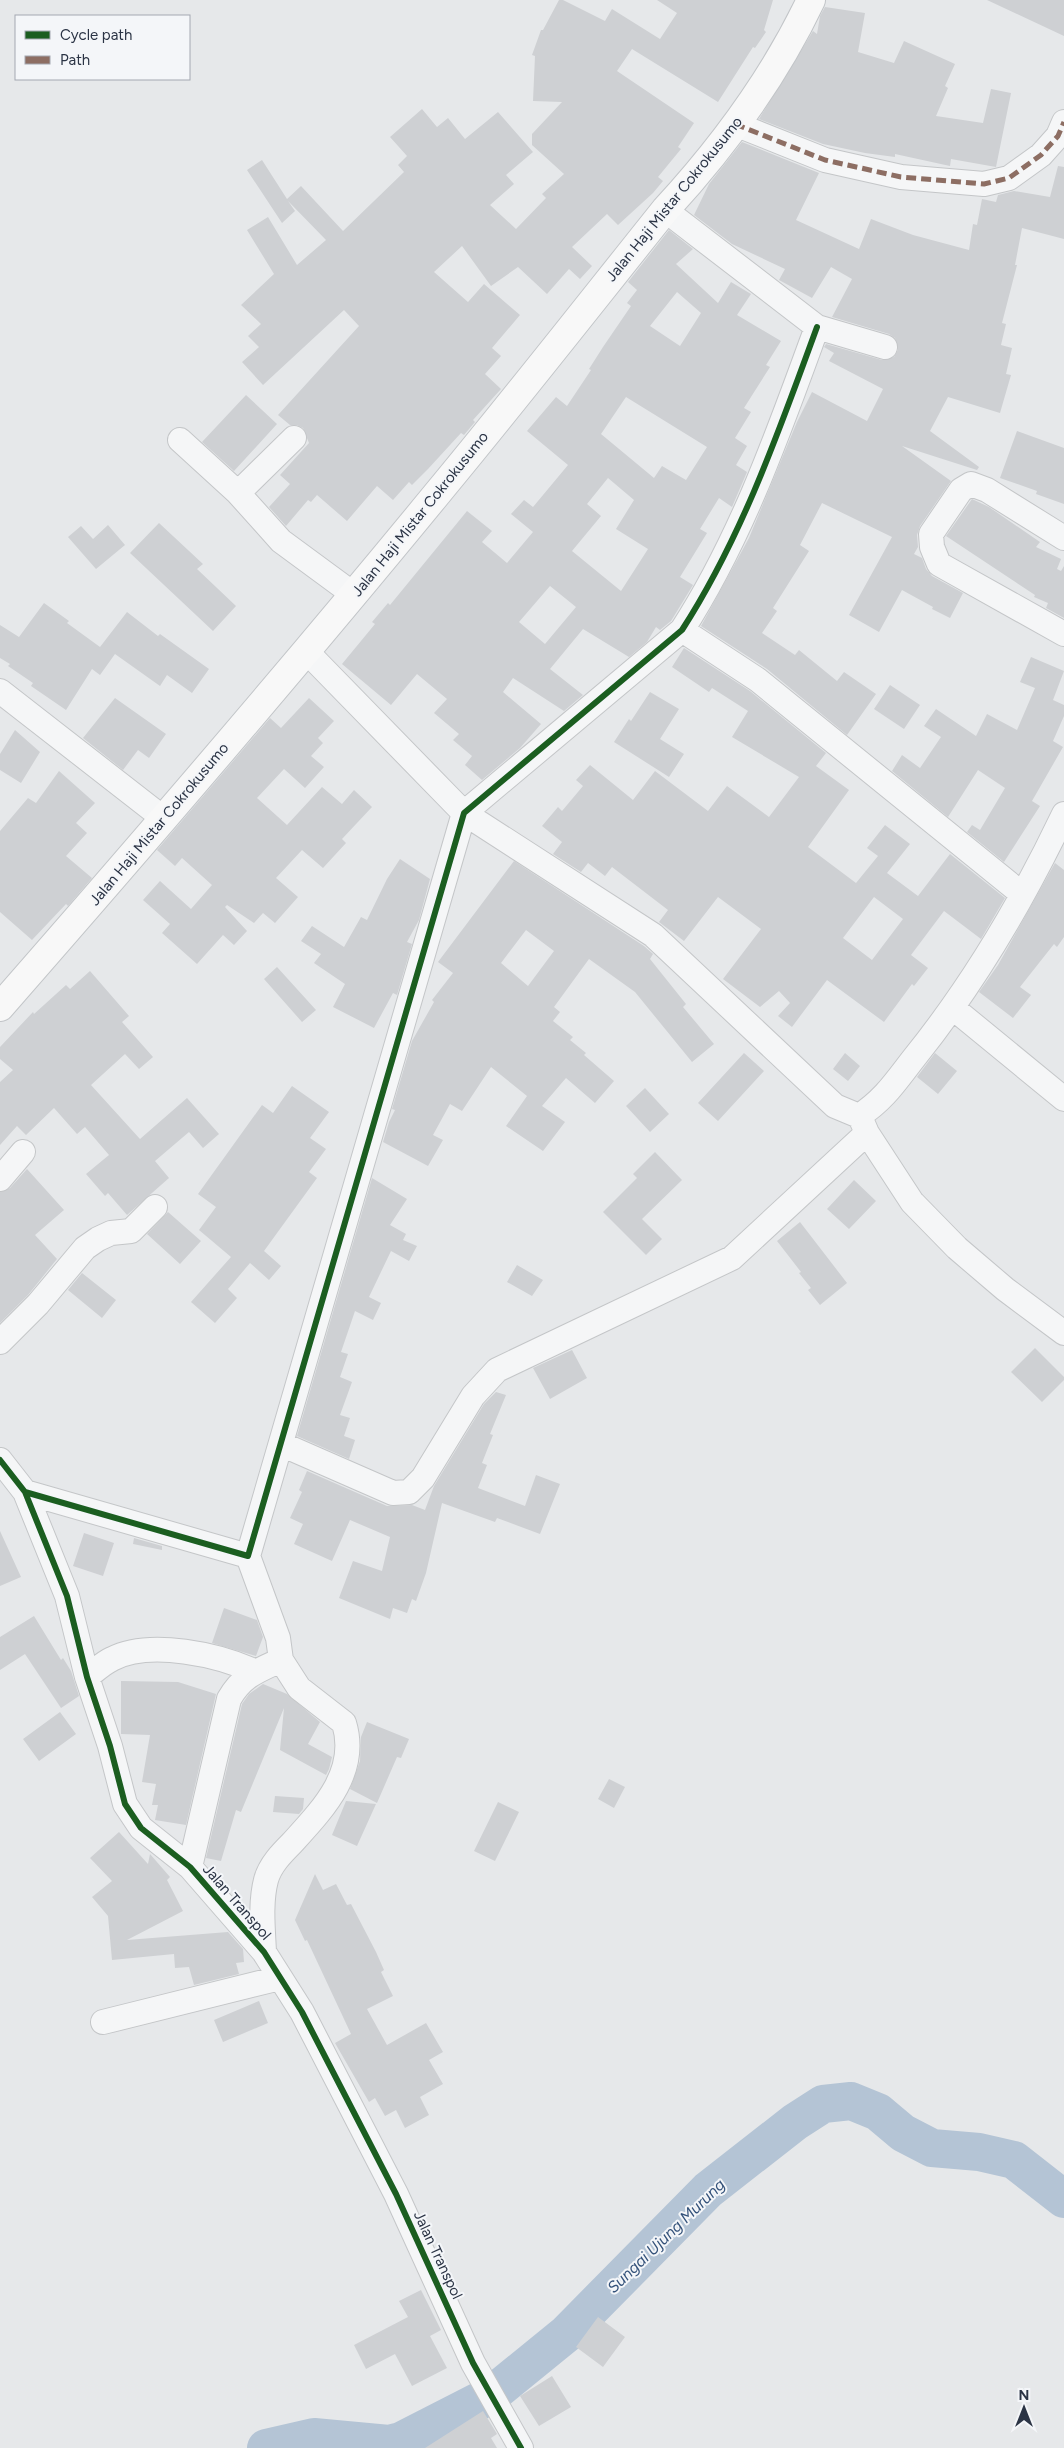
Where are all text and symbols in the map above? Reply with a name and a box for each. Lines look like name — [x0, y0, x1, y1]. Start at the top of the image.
legend — [15, 15, 190, 80]
text: Cycle path — [60, 26, 132, 44]
text: Path — [60, 51, 90, 69]
street label: Jalan Haji Mistar Cokrokusumo — [602, 113, 746, 285]
street label: Jalan Haji Mistar Cokrokusumo — [348, 428, 492, 600]
street label: Jalan Haji Mistar Cokrokusumo — [86, 739, 233, 909]
street label: Jalan Transpol — [199, 1860, 275, 1944]
water label: Sungai Ujung Murung — [603, 2175, 729, 2297]
street label: Jalan Transpol — [410, 2208, 466, 2302]
north arrow — [999, 2383, 1049, 2433]
text: N — [1019, 2387, 1029, 2404]

